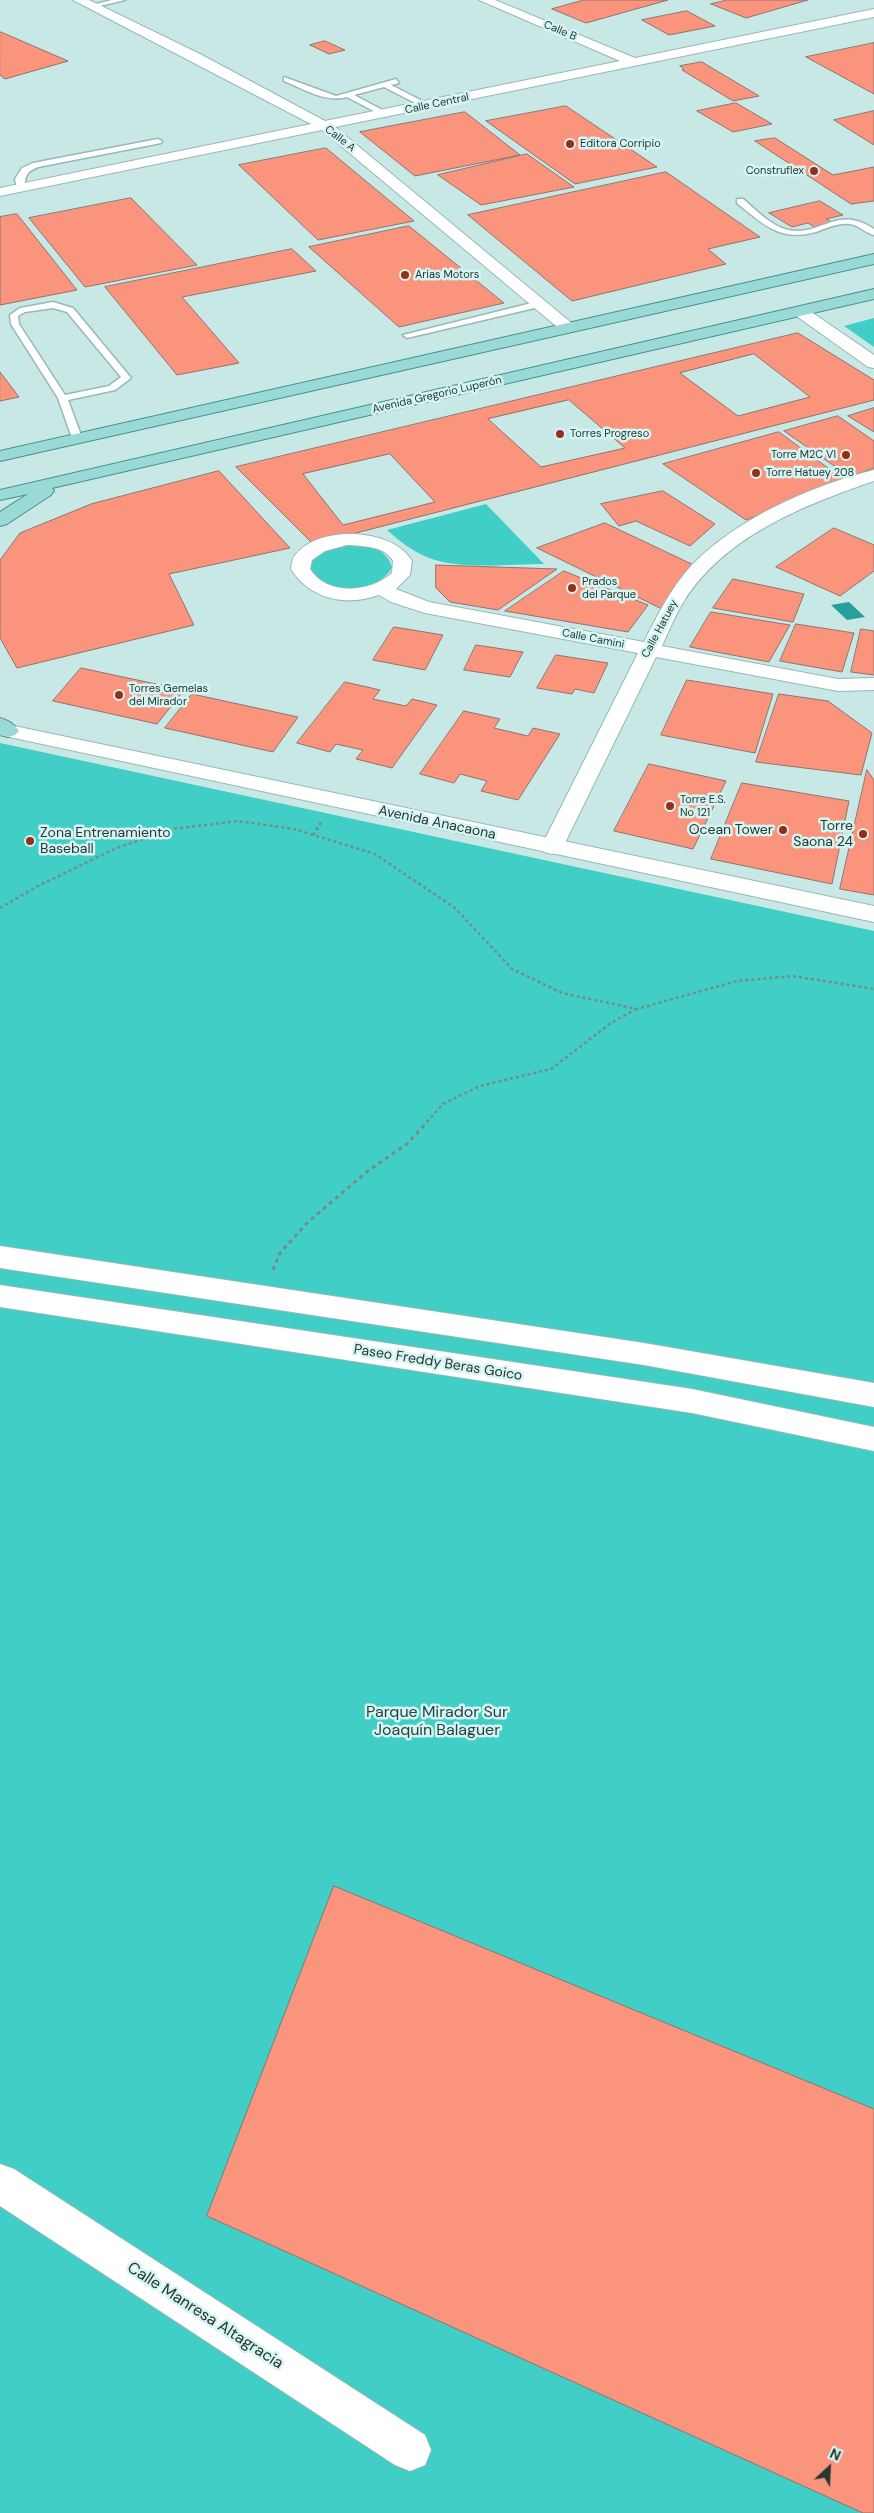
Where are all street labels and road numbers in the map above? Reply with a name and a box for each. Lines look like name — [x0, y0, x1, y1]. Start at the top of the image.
street label: Calle B — [542, 18, 578, 44]
street label: Calle Central — [404, 91, 470, 117]
street label: Calle A — [322, 123, 358, 155]
street label: Avenida Gregorio Luperón — [371, 374, 503, 416]
street label: Calle Hatuey — [639, 598, 681, 660]
street label: Calle Camini — [561, 626, 625, 652]
street label: Avenida Anacaona — [377, 802, 497, 844]
street label: Paseo Freddy Beras Goico — [353, 1341, 523, 1385]
street label: Calle Manresa Altagracia — [123, 2258, 287, 2374]

